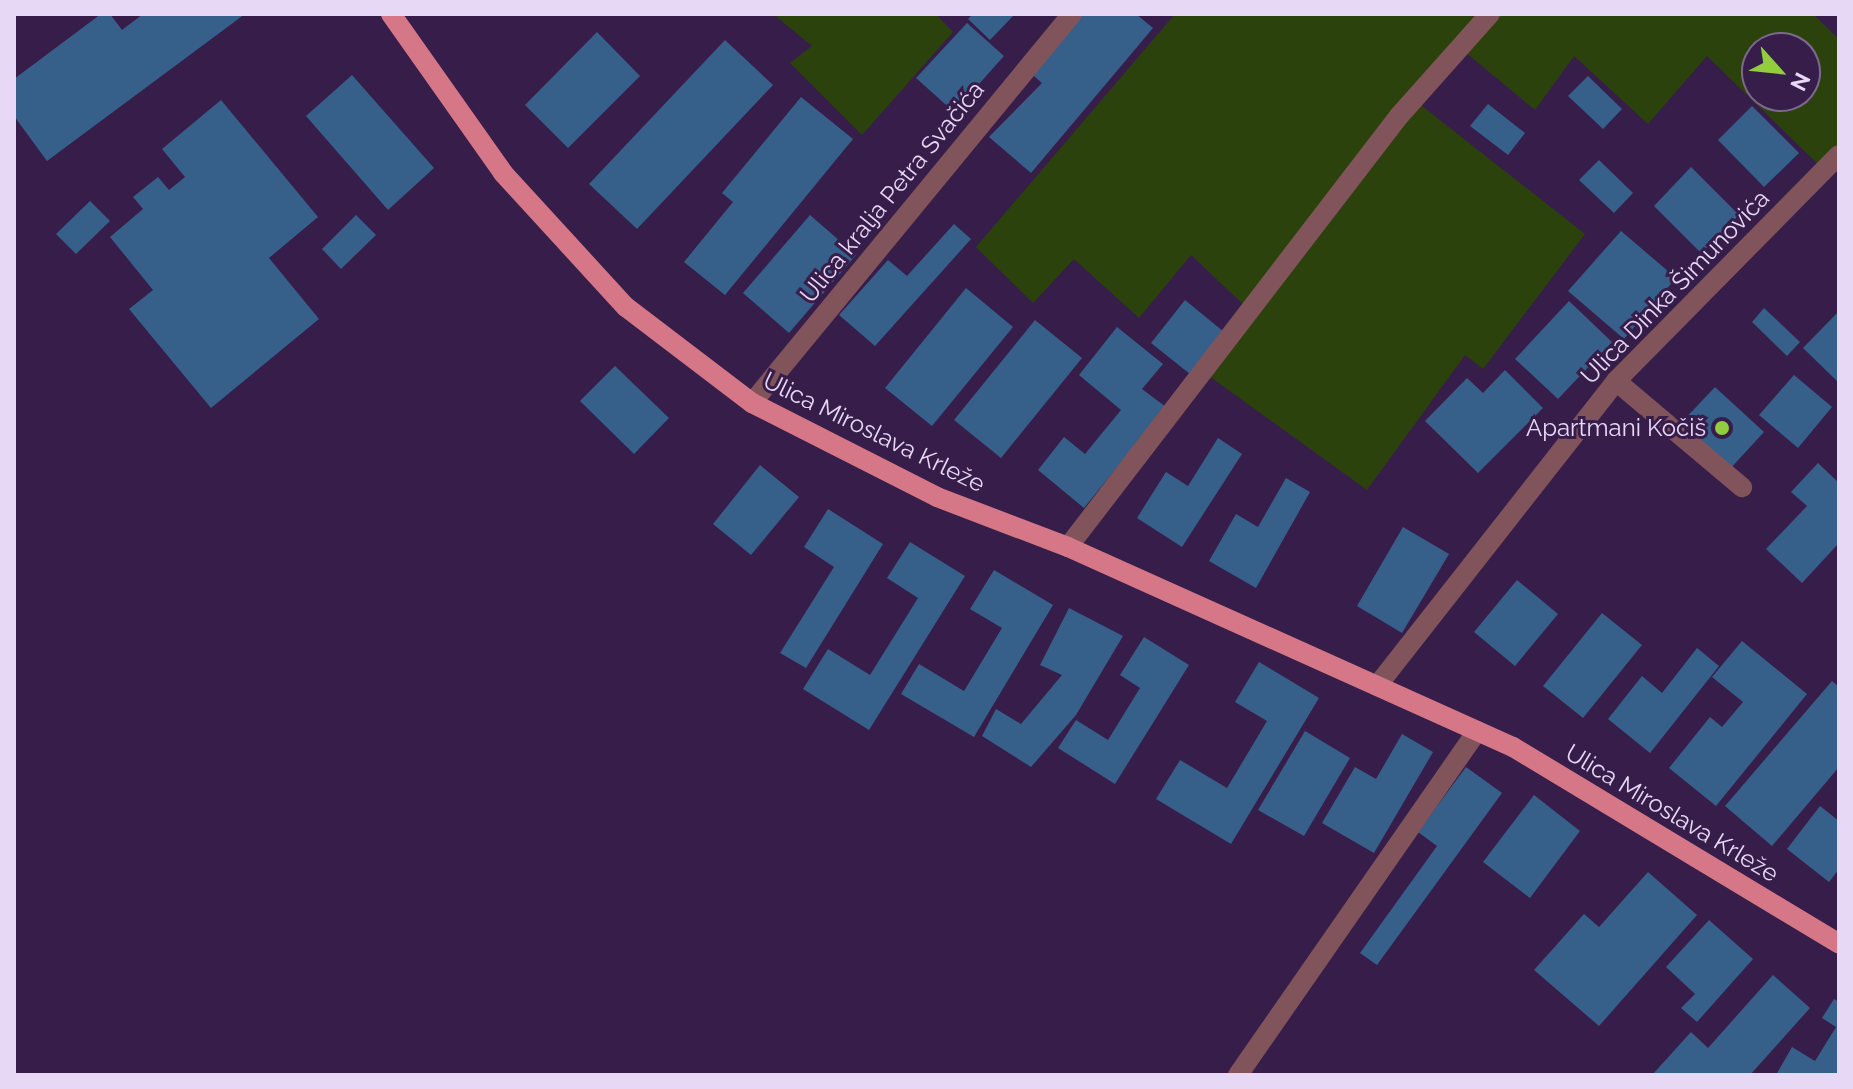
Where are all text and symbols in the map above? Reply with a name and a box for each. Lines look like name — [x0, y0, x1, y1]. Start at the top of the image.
north arrow — [1741, 32, 1821, 112]
text: N — [1785, 69, 1816, 95]
street label: Ulica kralja Petra Svačića — [794, 76, 990, 308]
street label: Ulica Dinka Šimunovića — [1575, 184, 1775, 390]
street label: Ulica Miroslava Krleže — [758, 366, 990, 498]
place label: Apartmani Kočiš — [1526, 414, 1706, 442]
marker: Apartmani Kočiš — [1713, 419, 1731, 437]
street label: Ulica Miroslava Krleže — [1560, 738, 1784, 888]

